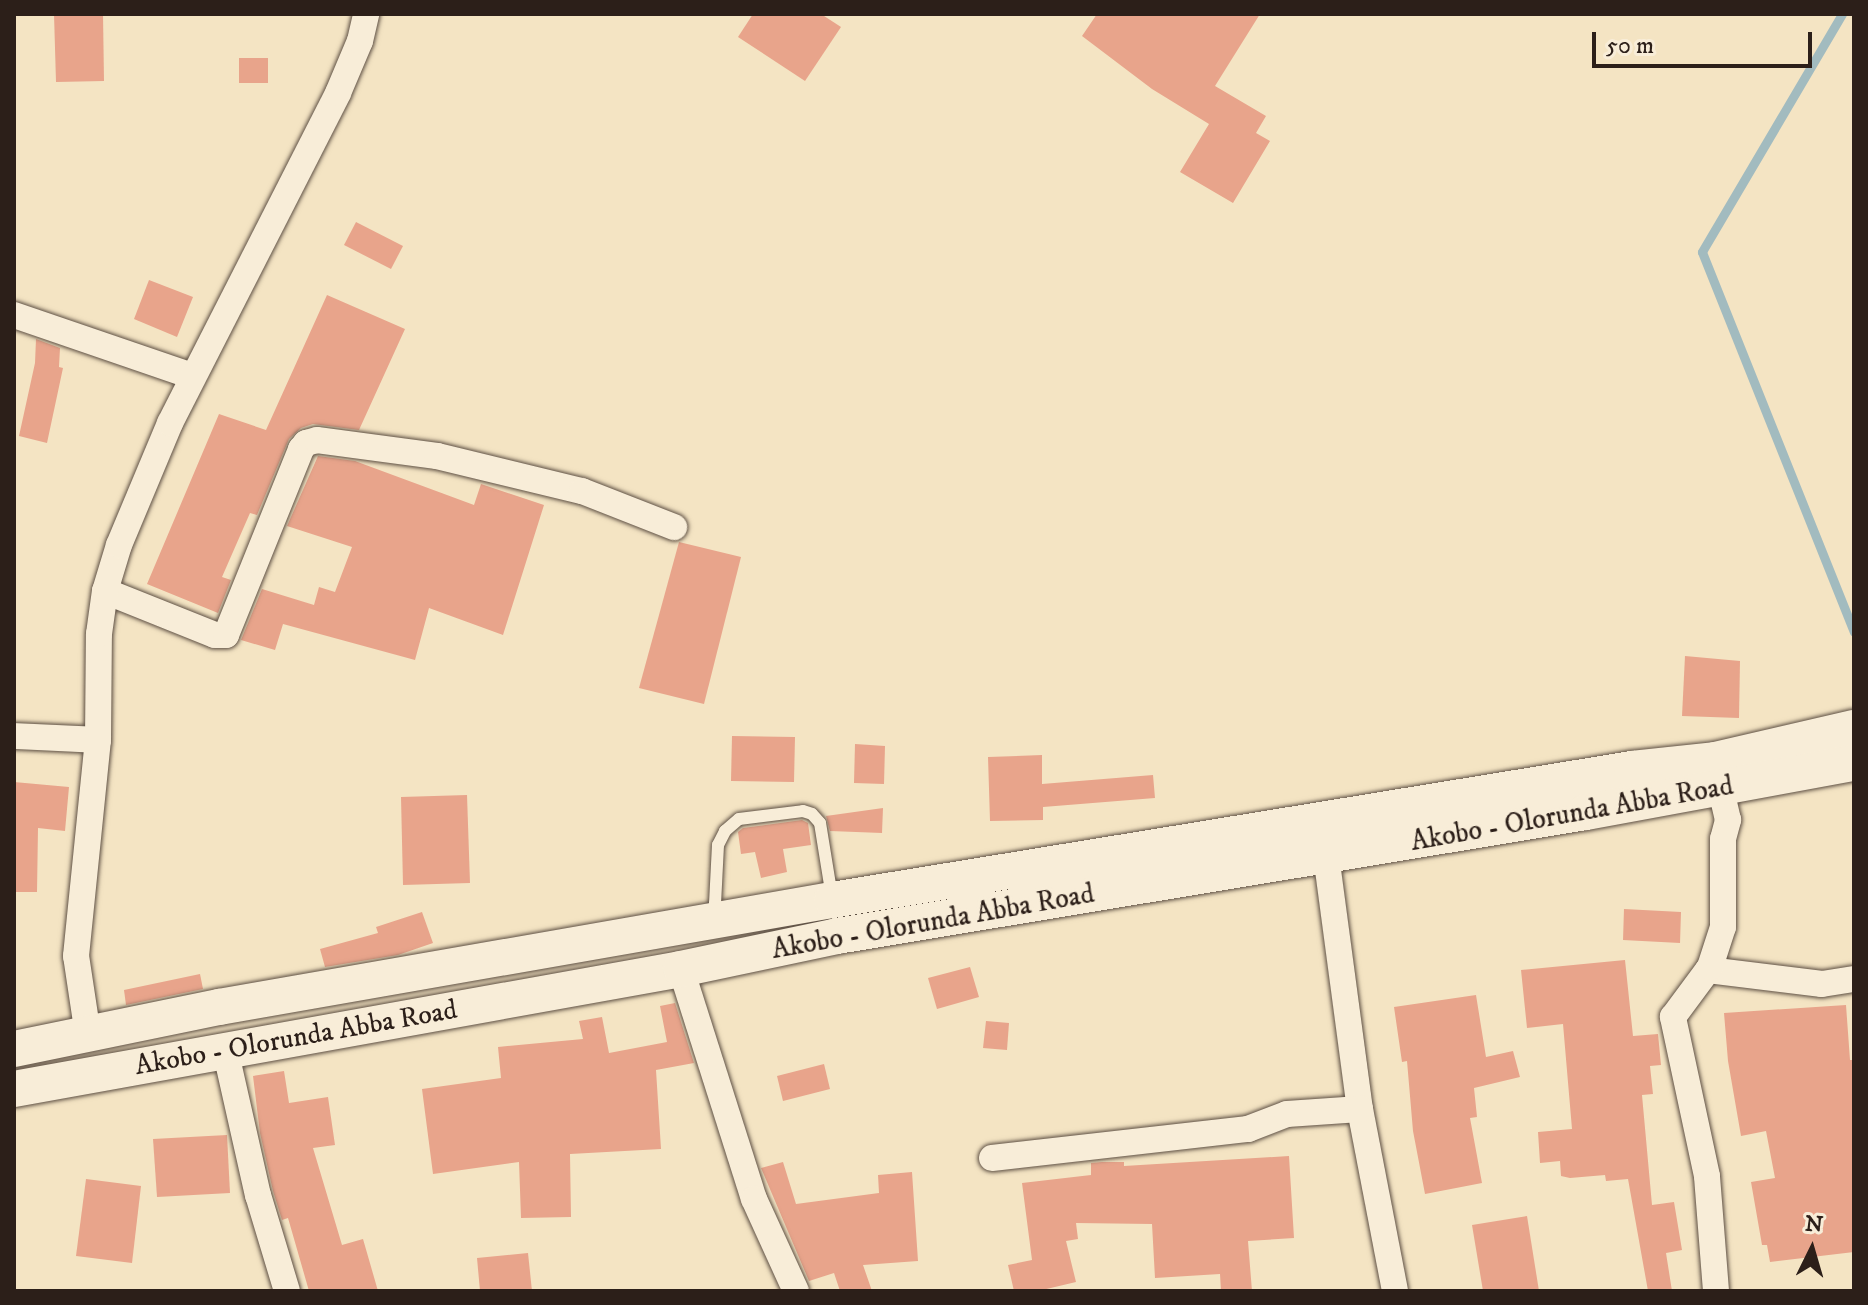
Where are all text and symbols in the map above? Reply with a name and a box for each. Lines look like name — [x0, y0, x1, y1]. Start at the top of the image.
scale bar — [1596, 16, 1816, 66]
text: 50 m — [1606, 31, 1654, 61]
street label: Akobo - Olorunda Abba Road — [1408, 769, 1736, 859]
street label: Akobo - Olorunda Abba Road — [769, 877, 1097, 967]
street label: Akobo - Olorunda Abba Road — [132, 993, 460, 1083]
north arrow — [1772, 1209, 1852, 1289]
text: N — [1804, 1210, 1824, 1239]

